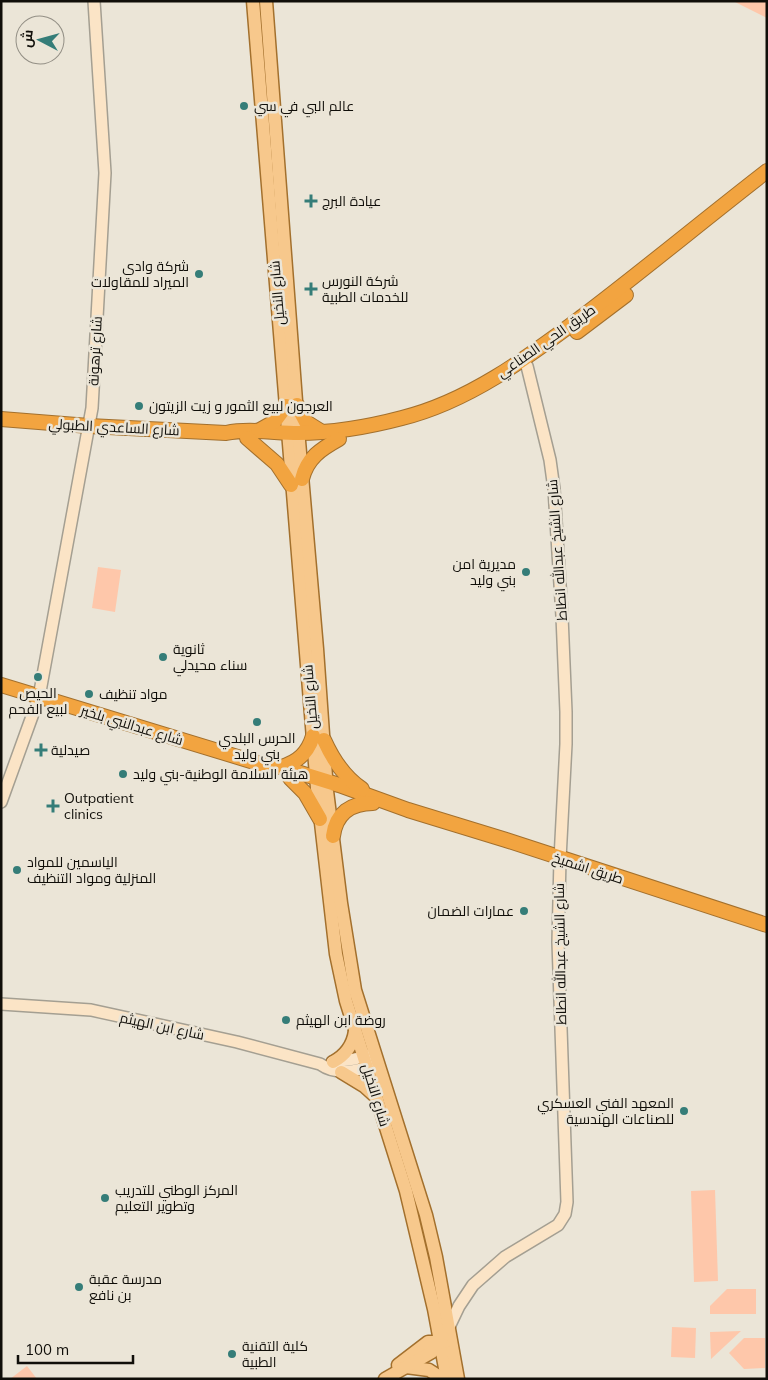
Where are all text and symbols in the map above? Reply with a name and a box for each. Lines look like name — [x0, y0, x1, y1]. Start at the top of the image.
north arrow — [15, 15, 65, 65]
text: ش — [17, 29, 37, 49]
place label: عالم البي في سي — [254, 97, 354, 118]
marker: عالم البي في سي — [238, 100, 250, 112]
place label: عيادة البرج — [322, 192, 381, 210]
marker: عيادة البرج — [304, 194, 318, 208]
place label: شركة وادي الميراد للمقاولات — [91, 257, 189, 291]
street label: شارع النخيل — [265, 260, 289, 326]
marker: شركة وادي الميراد للمقاولات — [193, 268, 205, 280]
place label: شركة النورس للخدمات الطبية — [322, 272, 408, 306]
marker: شركة النورس للخدمات الطبية — [304, 282, 318, 296]
street label: طريق الحي الصناعي — [493, 300, 600, 384]
street label: شارع ترهونة — [84, 316, 106, 386]
place label: العرجون لبيع الثمور و زيت الزيتون — [149, 397, 333, 415]
marker: العرجون لبيع الثمور و زيت الزيتون — [133, 400, 145, 412]
street label: شارع الساعدي الطبولي — [48, 415, 180, 442]
street label: شارع الشيخ عبدالله انطاط — [543, 479, 571, 621]
place label: مديرية امن بني وليد — [452, 555, 516, 592]
marker: مديرية امن بني وليد — [520, 566, 532, 578]
place label: ثانوية سناء محيدلي — [173, 640, 247, 677]
marker: ثانوية سناء محيدلي — [157, 651, 169, 663]
street label: شارع النخيل — [298, 664, 322, 730]
marker: الحيص لبيع الفحم — [32, 671, 44, 683]
place label: الحيص لبيع الفحم — [9, 684, 67, 719]
place label: مواد تنظيف — [99, 685, 168, 703]
marker: مواد تنظيف — [83, 688, 95, 700]
street label: شارع عبدالنبي بلخير — [77, 701, 186, 752]
marker: الحرس البلدي بني وليد — [251, 716, 263, 728]
place label: الحرس البلدي بني وليد — [219, 729, 295, 766]
place label: صيدلية — [51, 741, 90, 759]
marker: صيدلية — [35, 744, 47, 756]
place label: هيئة السلامة الوطنية-بني وليد — [133, 765, 308, 786]
marker: هيئة السلامة الوطنية-بني وليد — [117, 768, 129, 780]
place label: Outpatient clinics — [64, 789, 134, 823]
marker: Outpatient clinics — [46, 799, 60, 813]
street label: طريق اشميخ — [550, 848, 626, 888]
place label: الياسمين للمواد المنزلية ومواد التنظيف — [27, 853, 156, 887]
marker: الياسمين للمواد المنزلية ومواد التنظيف — [11, 864, 23, 876]
street label: شارع الشيخ عبدالله انطاط — [550, 883, 570, 1025]
place label: عمارات الضمان — [428, 902, 514, 920]
marker: عمارات الضمان — [518, 905, 530, 917]
street label: شارع ابن الهيثم — [118, 1008, 206, 1045]
place label: روضة ابن الهيثم — [296, 1011, 386, 1030]
marker: روضة ابن الهيثم — [280, 1014, 292, 1026]
street label: شارع النخيل — [358, 1061, 394, 1129]
place label: المعهد الفني العسكري للصناعات الهندسية — [537, 1094, 674, 1128]
marker: المعهد الفني العسكري للصناعات الهندسية — [678, 1105, 690, 1117]
place label: المركز الوطني للتدريب وتطوير التعليم — [115, 1181, 238, 1216]
marker: المركز الوطني للتدريب وتطوير التعليم — [99, 1192, 111, 1204]
place label: مدرسة عقبة بن نافع — [89, 1270, 162, 1304]
marker: مدرسة عقبة بن نافع — [73, 1281, 85, 1293]
scale bar — [18, 1332, 132, 1364]
place label: كلية التقنية الطبية — [242, 1337, 308, 1371]
text: 100 m — [25, 1340, 69, 1359]
marker: كلية التقنية الطبية — [226, 1348, 238, 1360]

